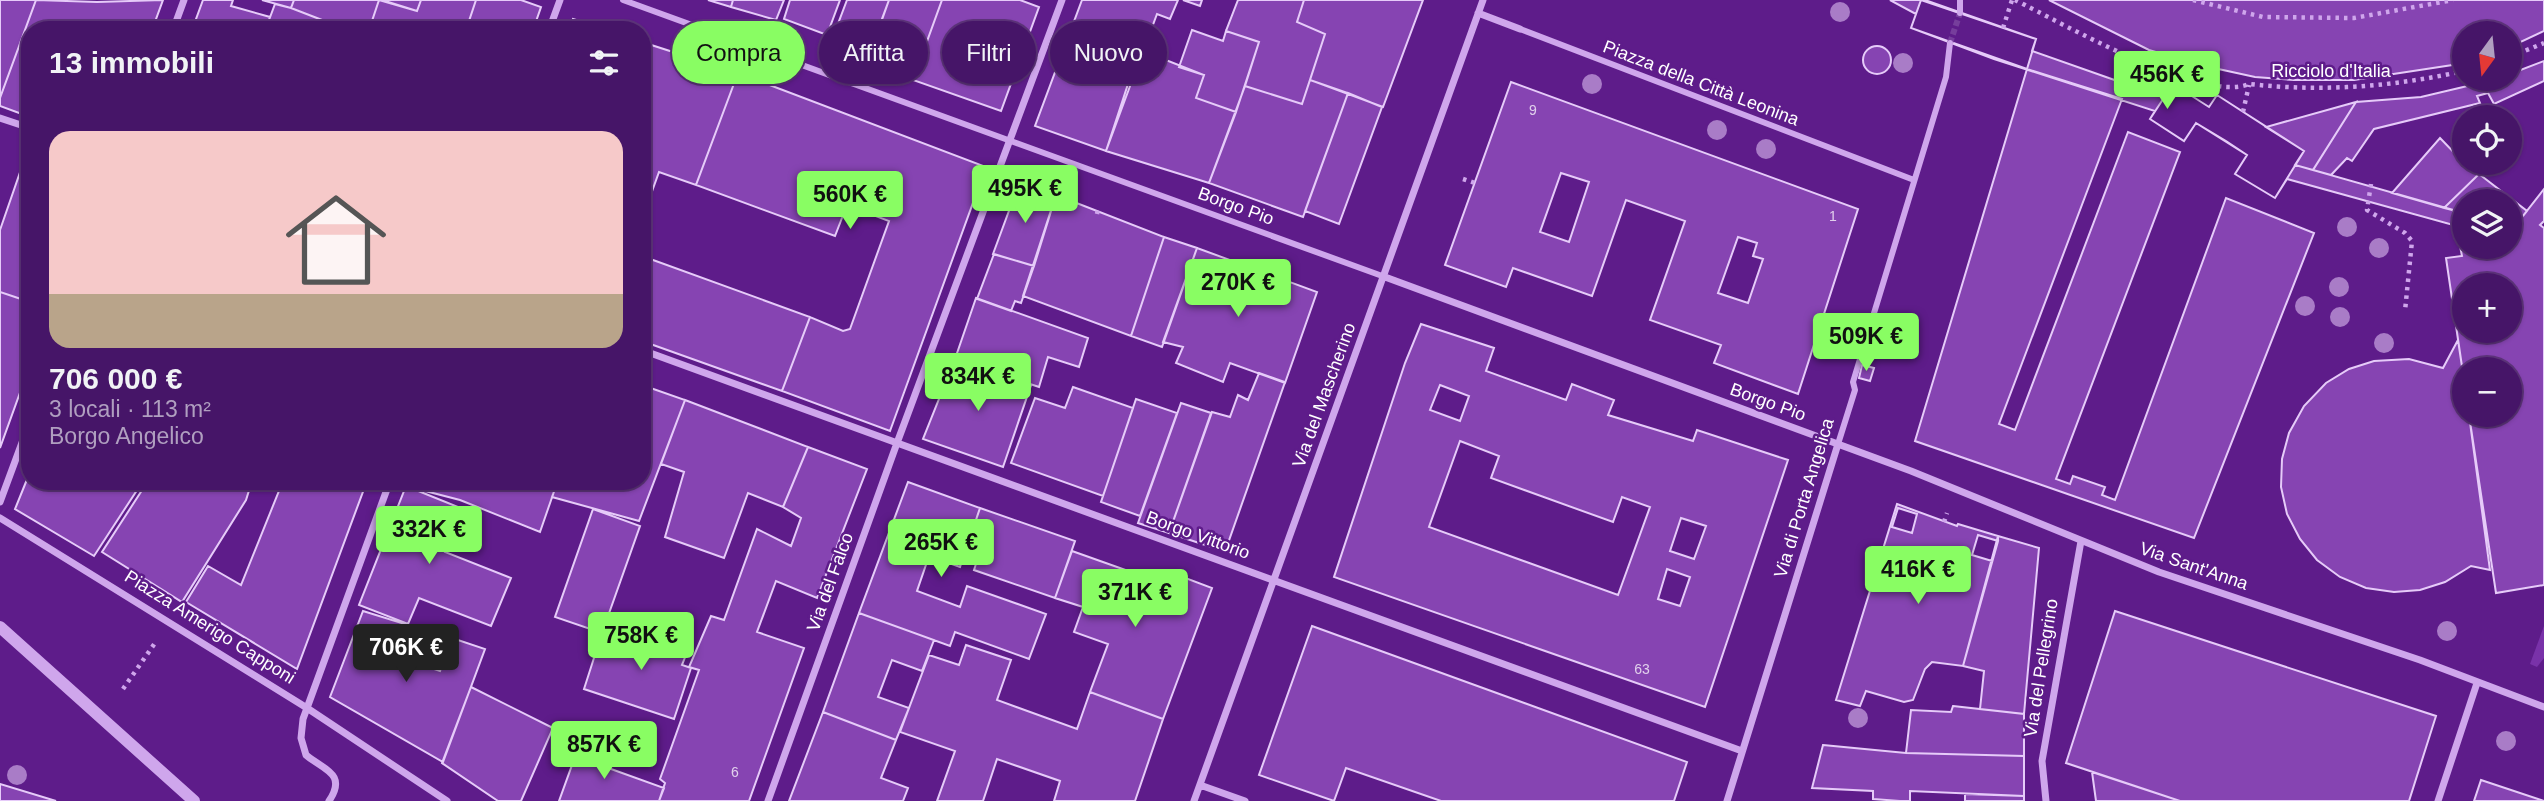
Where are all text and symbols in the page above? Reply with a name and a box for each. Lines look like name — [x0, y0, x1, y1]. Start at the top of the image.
chip: Compra — [672, 21, 805, 84]
chip: Affitta — [819, 21, 928, 84]
chip: Filtri — [942, 21, 1036, 84]
chip: Nuovo — [1050, 21, 1167, 84]
north arrow — [2452, 21, 2522, 91]
map controls — [2452, 21, 2522, 427]
street label: Piazza della Città Leonina — [1600, 36, 1803, 130]
icon: filters — [585, 44, 623, 82]
text: 13 immobili — [49, 46, 214, 79]
pin: 456K € — [2110, 52, 2224, 111]
text: 456K € — [2130, 61, 2204, 87]
street label: Ricciolo d'Italia — [2271, 61, 2392, 81]
house number: 9 — [1529, 102, 1537, 118]
button: locate — [2452, 105, 2522, 175]
pin: 495K € — [968, 166, 1082, 225]
pin: 560K € — [793, 172, 907, 231]
text: 495K € — [988, 175, 1062, 201]
icon: home — [273, 177, 399, 303]
text: 560K € — [813, 181, 887, 207]
street label: Borgo Pio — [1195, 183, 1277, 229]
button: layers — [2452, 189, 2522, 259]
house number: 1 — [1829, 208, 1837, 224]
pin: 270K € — [1181, 260, 1295, 319]
text: 270K € — [1201, 269, 1275, 295]
button: + — [2452, 273, 2522, 343]
pin: 509K € — [1809, 314, 1923, 373]
street label: Via del Mascherino — [1288, 320, 1360, 470]
text: 509K € — [1829, 323, 1903, 349]
pin: 834K € — [921, 354, 1035, 413]
button: − — [2452, 357, 2522, 427]
text: 706 000 € — [49, 362, 182, 395]
text: 834K € — [941, 363, 1015, 389]
street label: Borgo Pio — [1727, 379, 1809, 425]
text: 3 locali · 113 m² — [49, 396, 211, 422]
street label: Via di Porta Angelica — [1770, 415, 1838, 580]
text: Borgo Angelico — [49, 423, 204, 449]
pin: 332K € — [372, 506, 486, 566]
street label: Borgo Vittorio — [1143, 507, 1253, 563]
text: 332K € — [392, 516, 466, 542]
pin: 265K € — [884, 520, 998, 579]
text: 265K € — [904, 529, 978, 555]
street label: Via del Falco — [803, 530, 857, 634]
street label: Via Sant'Anna — [2137, 538, 2252, 594]
pin: 416K € — [1861, 546, 1975, 606]
text: 416K € — [1881, 556, 1955, 582]
street label: Piazza Amerigo Capponi — [121, 566, 299, 688]
pin: 371K € — [1078, 570, 1192, 629]
text: 371K € — [1098, 579, 1172, 605]
street label: Via del Pellegrino — [2020, 597, 2062, 739]
pin: 758K € — [584, 612, 698, 672]
text: 758K € — [604, 622, 678, 648]
pin: 706K € — [349, 624, 463, 684]
text: 706K € — [369, 634, 443, 660]
house number: 63 — [1634, 661, 1650, 677]
pin: 857K € — [547, 722, 661, 781]
text: 857K € — [567, 731, 641, 757]
house number: 6 — [731, 764, 739, 780]

